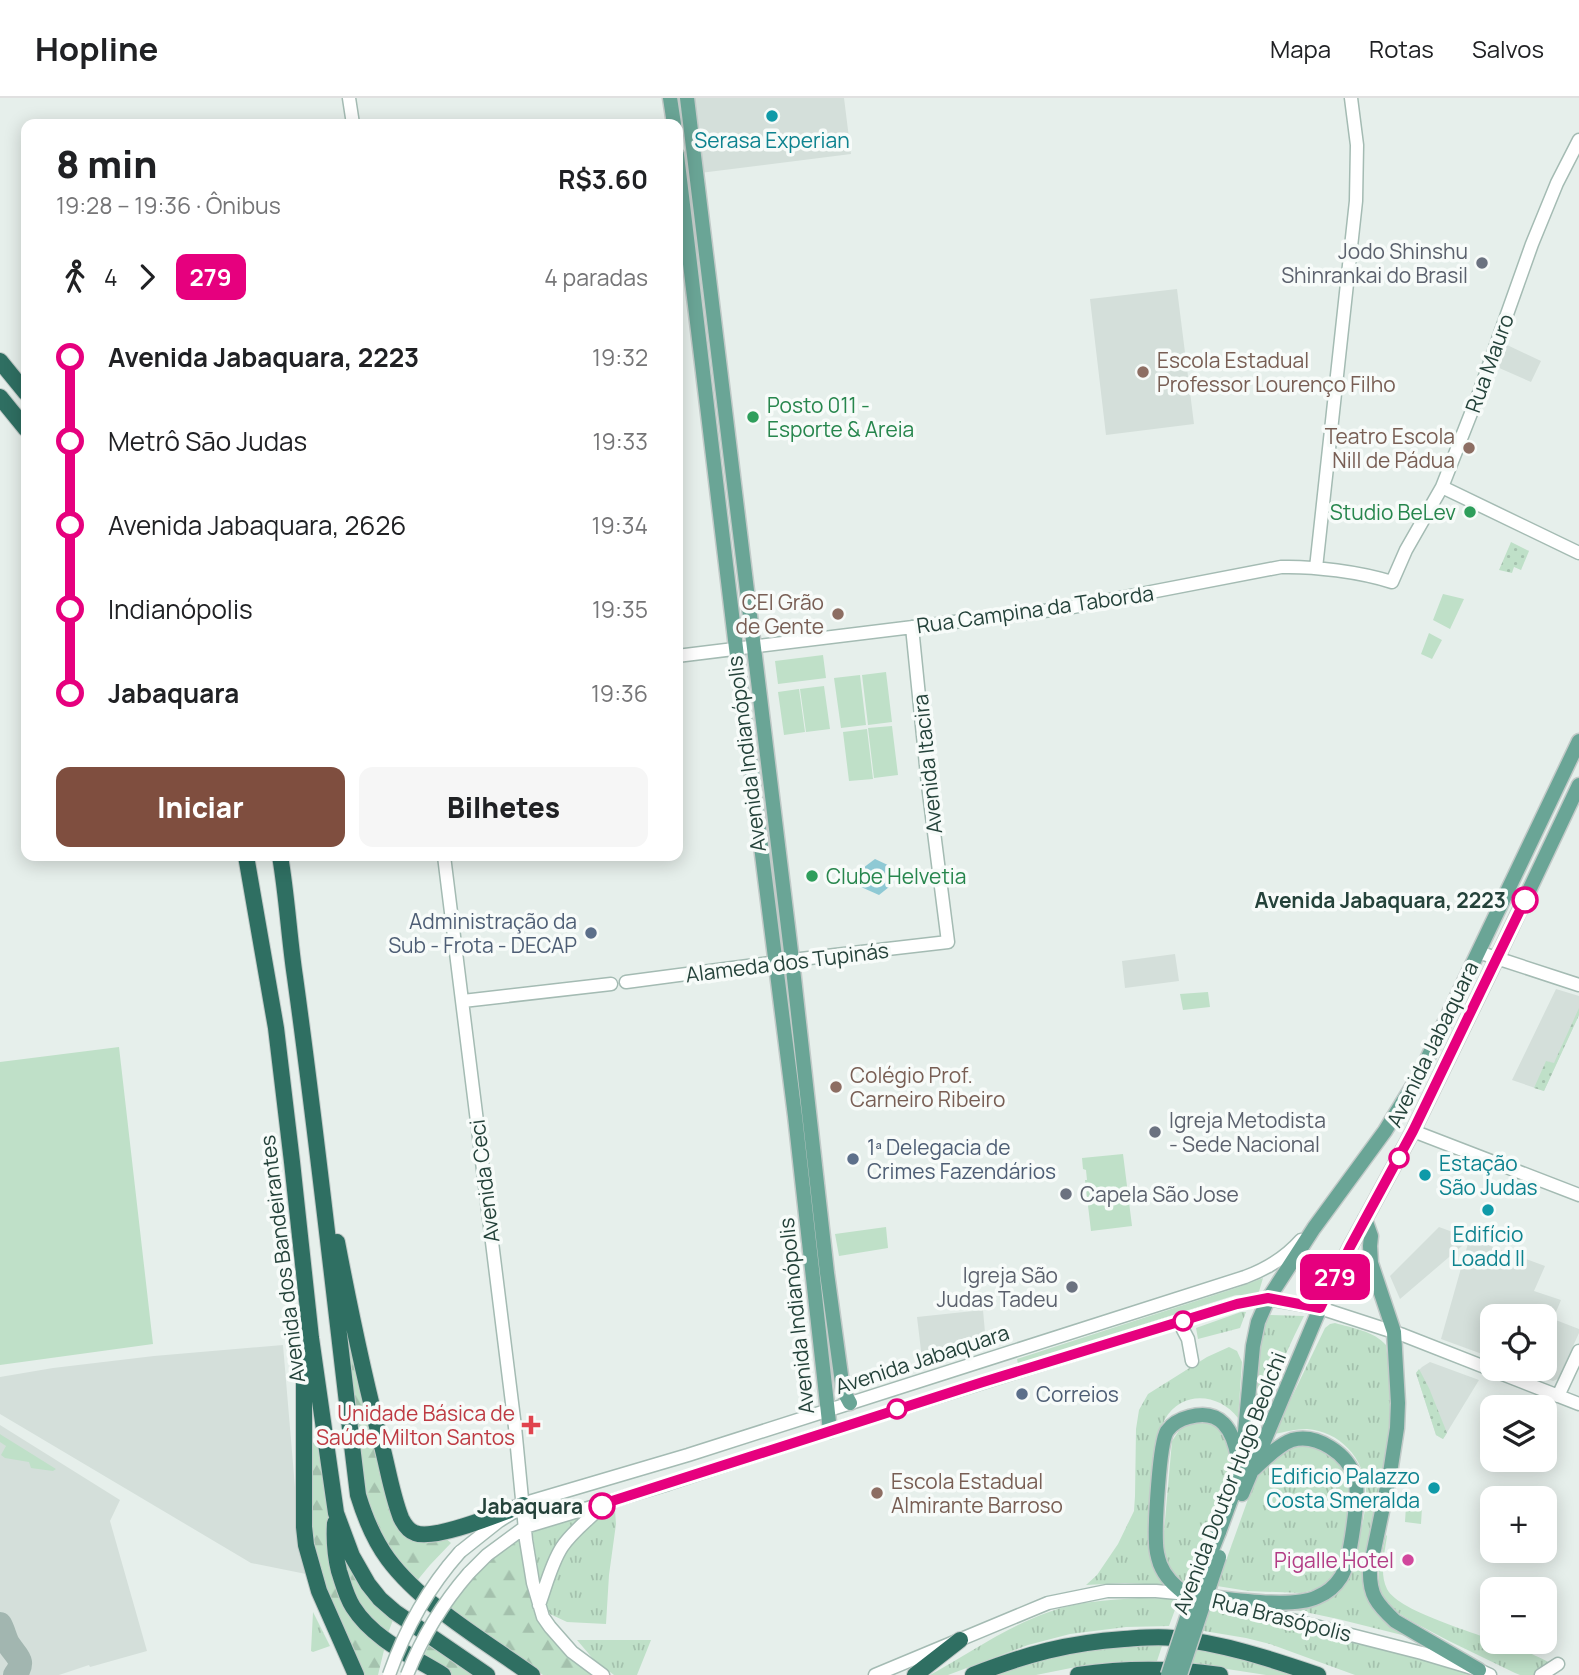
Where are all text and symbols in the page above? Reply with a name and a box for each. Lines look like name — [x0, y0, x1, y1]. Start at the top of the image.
text: Hopline — [35, 26, 158, 71]
text: Mapa — [1270, 32, 1331, 65]
text: Rotas — [1369, 32, 1434, 65]
text: Salvos — [1472, 32, 1544, 65]
marker: Serasa Experian — [764, 108, 780, 124]
place label: Serasa Experian — [694, 126, 850, 154]
text: 8 min — [56, 137, 158, 189]
text: R$3.60 — [558, 161, 648, 197]
text: 19:28 – 19:36 · Ônibus — [56, 189, 281, 221]
place label: Jodo Shinshu Shinrankai do Brasil — [1281, 237, 1468, 289]
marker: Jodo Shinshu Shinrankai do Brasil — [1474, 255, 1490, 271]
icon: walk — [56, 258, 94, 296]
icon: forward — [128, 258, 166, 296]
text: 279 — [190, 260, 232, 293]
text: 4 — [104, 261, 118, 293]
text: 4 paradas — [544, 261, 648, 293]
street label: Rua Mauro — [1458, 310, 1520, 416]
text: Avenida Jabaquara, 2223 — [108, 339, 419, 375]
text: 19:32 — [592, 341, 648, 373]
place label: Escola Estadual Professor Lourenço Filho — [1157, 346, 1396, 398]
marker: Escola Estadual Professor Lourenço Filho — [1135, 364, 1151, 380]
place label: Posto 011 - Esporte & Areia — [767, 391, 914, 443]
marker: Posto 011 - Esporte & Areia — [745, 409, 761, 425]
place label: Teatro Escola Nill de Pádua — [1325, 422, 1455, 474]
text: Metrô São Judas — [108, 423, 307, 459]
text: 19:33 — [592, 425, 648, 457]
marker: Teatro Escola Nill de Pádua — [1461, 440, 1477, 456]
place label: Studio BeLev — [1330, 498, 1456, 526]
marker: Studio BeLev — [1462, 504, 1478, 520]
text: Avenida Jabaquara, 2626 — [108, 507, 406, 543]
text: 19:34 — [592, 509, 648, 541]
street label: Rua Campina da Taborda — [915, 578, 1155, 640]
place label: CEI Grão de Gente — [736, 588, 824, 640]
text: Indianópolis — [108, 591, 253, 627]
text: 19:35 — [592, 593, 648, 625]
marker: CEI Grão de Gente — [830, 606, 846, 622]
street label: Avenida Indianópolis — [720, 654, 772, 854]
text: Jabaquara — [108, 675, 239, 711]
text: 19:36 — [591, 677, 648, 709]
street label: Avenida Itacira — [906, 693, 948, 835]
button: Iniciar — [56, 767, 345, 847]
button: Bilhetes — [359, 767, 648, 847]
place label: Clube Helvetia — [826, 862, 966, 890]
marker: Clube Helvetia — [804, 868, 820, 884]
place label: Avenida Jabaquara, 2223 — [1255, 886, 1506, 914]
marker: Avenida Jabaquara, 2223 — [1512, 887, 1538, 913]
place label: Administração da Sub - Frota - DECAP — [388, 907, 577, 959]
marker: Administração da Sub - Frota - DECAP — [583, 925, 599, 941]
street label: Alameda dos Tupinás — [684, 936, 890, 988]
street label: Avenida Jabaquara — [1380, 956, 1484, 1132]
place label: Colégio Prof. Carneiro Ribeiro — [850, 1061, 1005, 1113]
marker: Colégio Prof. Carneiro Ribeiro — [828, 1079, 844, 1095]
place label: Igreja Metodista - Sede Nacional — [1169, 1106, 1326, 1158]
street label: Avenida Ceci — [463, 1118, 505, 1244]
marker: Igreja Metodista - Sede Nacional — [1147, 1124, 1163, 1140]
street label: Avenida dos Bandeirantes — [253, 1133, 311, 1385]
place label: 1ª Delegacia de Crimes Fazendários — [867, 1133, 1056, 1185]
unlabelled marker — [1389, 1148, 1409, 1168]
place label: Estação São Judas — [1439, 1149, 1538, 1201]
marker: 1ª Delegacia de Crimes Fazendários — [845, 1151, 861, 1167]
marker: Estação São Judas — [1417, 1167, 1433, 1183]
place label: Capela São Jose — [1080, 1180, 1239, 1208]
marker: Capela São Jose — [1058, 1186, 1074, 1202]
marker: Edifício Loadd II — [1480, 1202, 1496, 1218]
street label: Avenida Indianópolis — [772, 1216, 820, 1416]
place label: Edifício Loadd II — [1451, 1220, 1525, 1272]
line badge: 279 — [1295, 1254, 1375, 1300]
text: 279 — [1314, 1260, 1356, 1293]
place label: Igreja São Judas Tadeu — [937, 1261, 1058, 1313]
marker: Igreja São Judas Tadeu — [1064, 1279, 1080, 1295]
map controls — [1480, 1304, 1557, 1654]
button: locate — [1480, 1304, 1557, 1381]
unlabelled marker — [1173, 1311, 1193, 1331]
street label: Avenida Jabaquara — [831, 1318, 1013, 1400]
street label: Avenida Doutor Hugo Beolchi — [1166, 1348, 1292, 1618]
place label: Correios — [1036, 1380, 1119, 1408]
marker: Correios — [1014, 1386, 1030, 1402]
button: layers — [1480, 1395, 1557, 1472]
place label: Unidade Básica de Saúde Milton Santos — [316, 1399, 515, 1451]
unlabelled marker — [887, 1399, 907, 1419]
marker: Unidade Básica de Saúde Milton Santos — [521, 1415, 541, 1435]
place label: Edificio Palazzo Costa Smeralda — [1267, 1462, 1420, 1514]
place label: Escola Estadual Almirante Barroso — [891, 1467, 1063, 1519]
marker: Edificio Palazzo Costa Smeralda — [1426, 1480, 1442, 1496]
marker: Escola Estadual Almirante Barroso — [869, 1485, 885, 1501]
button: + — [1480, 1486, 1557, 1563]
place label: Jabaquara — [477, 1492, 583, 1520]
marker: Jabaquara — [589, 1493, 615, 1519]
place label: Pigalle Hotel — [1274, 1546, 1394, 1574]
marker: Pigalle Hotel — [1400, 1552, 1416, 1568]
button: − — [1480, 1577, 1557, 1654]
street label: Rua Brasópolis — [1210, 1586, 1354, 1648]

